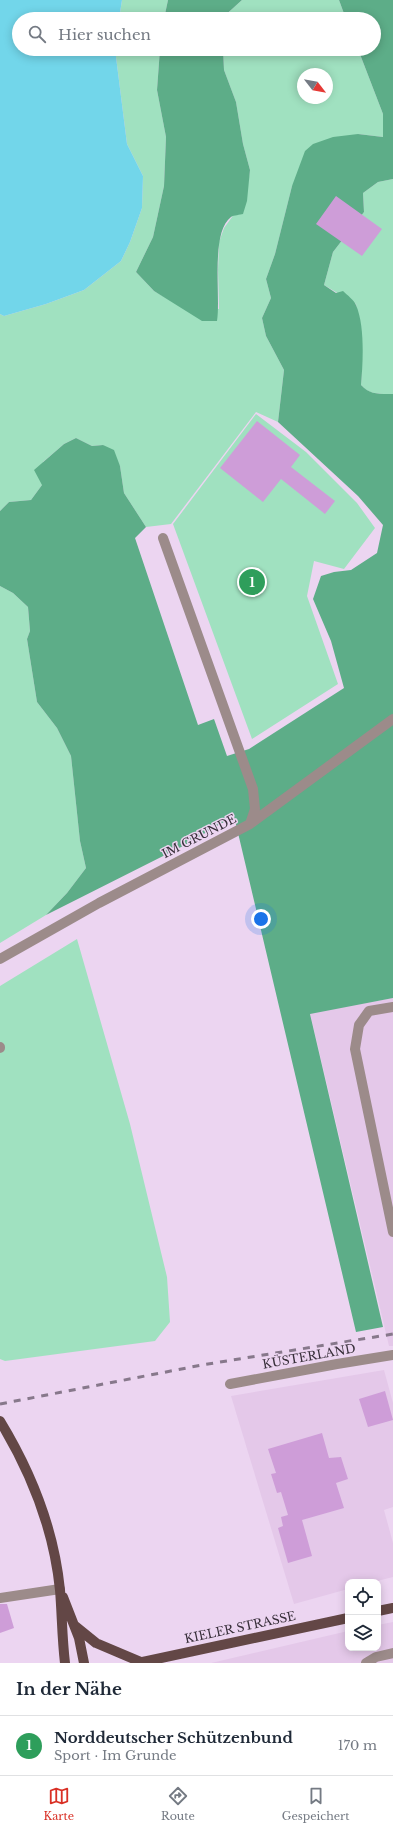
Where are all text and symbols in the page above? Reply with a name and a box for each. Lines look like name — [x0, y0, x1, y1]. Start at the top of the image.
search box — [12, 12, 381, 56]
icon: search — [26, 23, 48, 45]
text: Hier suchen — [58, 25, 151, 44]
north arrow — [297, 68, 333, 104]
pin: 1 — [239, 567, 265, 597]
street label: IM GRUNDE — [159, 811, 239, 861]
your location — [251, 909, 271, 929]
street label: KÜSTERLAND — [261, 1338, 357, 1372]
map controls — [345, 1579, 381, 1651]
button: locate — [345, 1579, 381, 1615]
street label: KIELER STRASSE — [183, 1608, 297, 1646]
button: layers — [345, 1615, 381, 1651]
text: In der Nähe — [16, 1679, 122, 1700]
text: Norddeutscher Schützenbund — [54, 1728, 293, 1747]
text: 1 — [26, 1737, 32, 1754]
text: 170 m — [338, 1737, 377, 1754]
text: Sport · Im Grunde — [54, 1747, 176, 1764]
tab: Karte — [44, 1785, 74, 1823]
tab: Route — [161, 1785, 195, 1823]
tab: Gespeichert — [282, 1785, 349, 1823]

